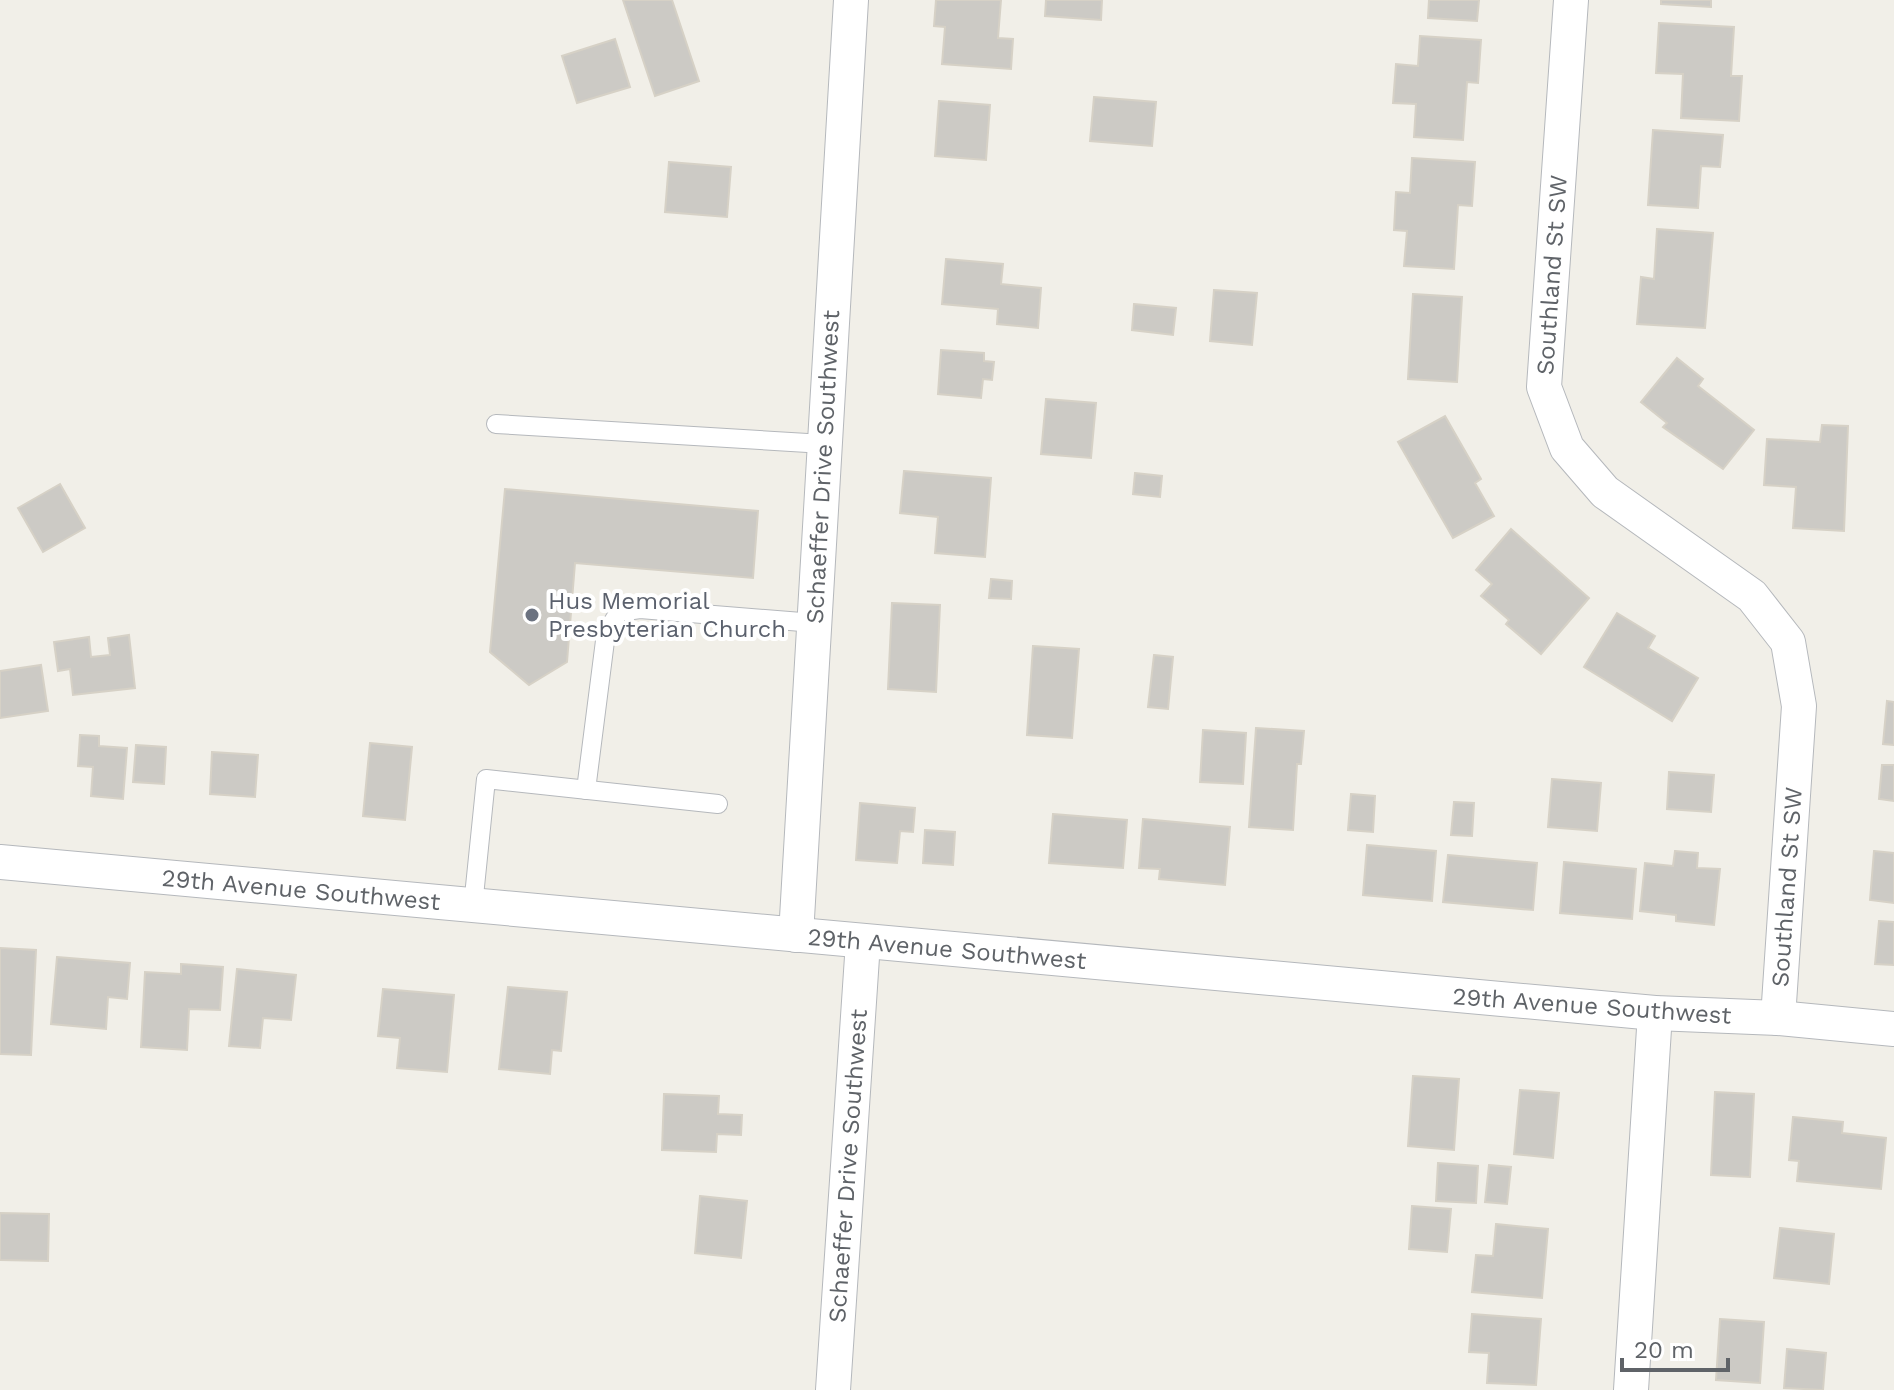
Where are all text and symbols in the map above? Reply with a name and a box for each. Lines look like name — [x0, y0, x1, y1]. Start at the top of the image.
street label: Southland St SW — [1531, 174, 1573, 376]
street label: Schaeffer Drive Southwest — [801, 309, 845, 625]
place label: Hus Memorial Presbyterian Church — [548, 587, 786, 643]
marker: Hus Memorial Presbyterian Church — [523, 606, 541, 624]
street label: Southland St SW — [1766, 786, 1808, 988]
street label: 29th Avenue Southwest — [161, 864, 441, 916]
street label: 29th Avenue Southwest — [807, 923, 1087, 975]
street label: 29th Avenue Southwest — [1452, 982, 1732, 1030]
street label: Schaeffer Drive Southwest — [823, 1008, 873, 1324]
scale bar — [1622, 1322, 1728, 1372]
text: 20 m — [1634, 1336, 1694, 1364]

